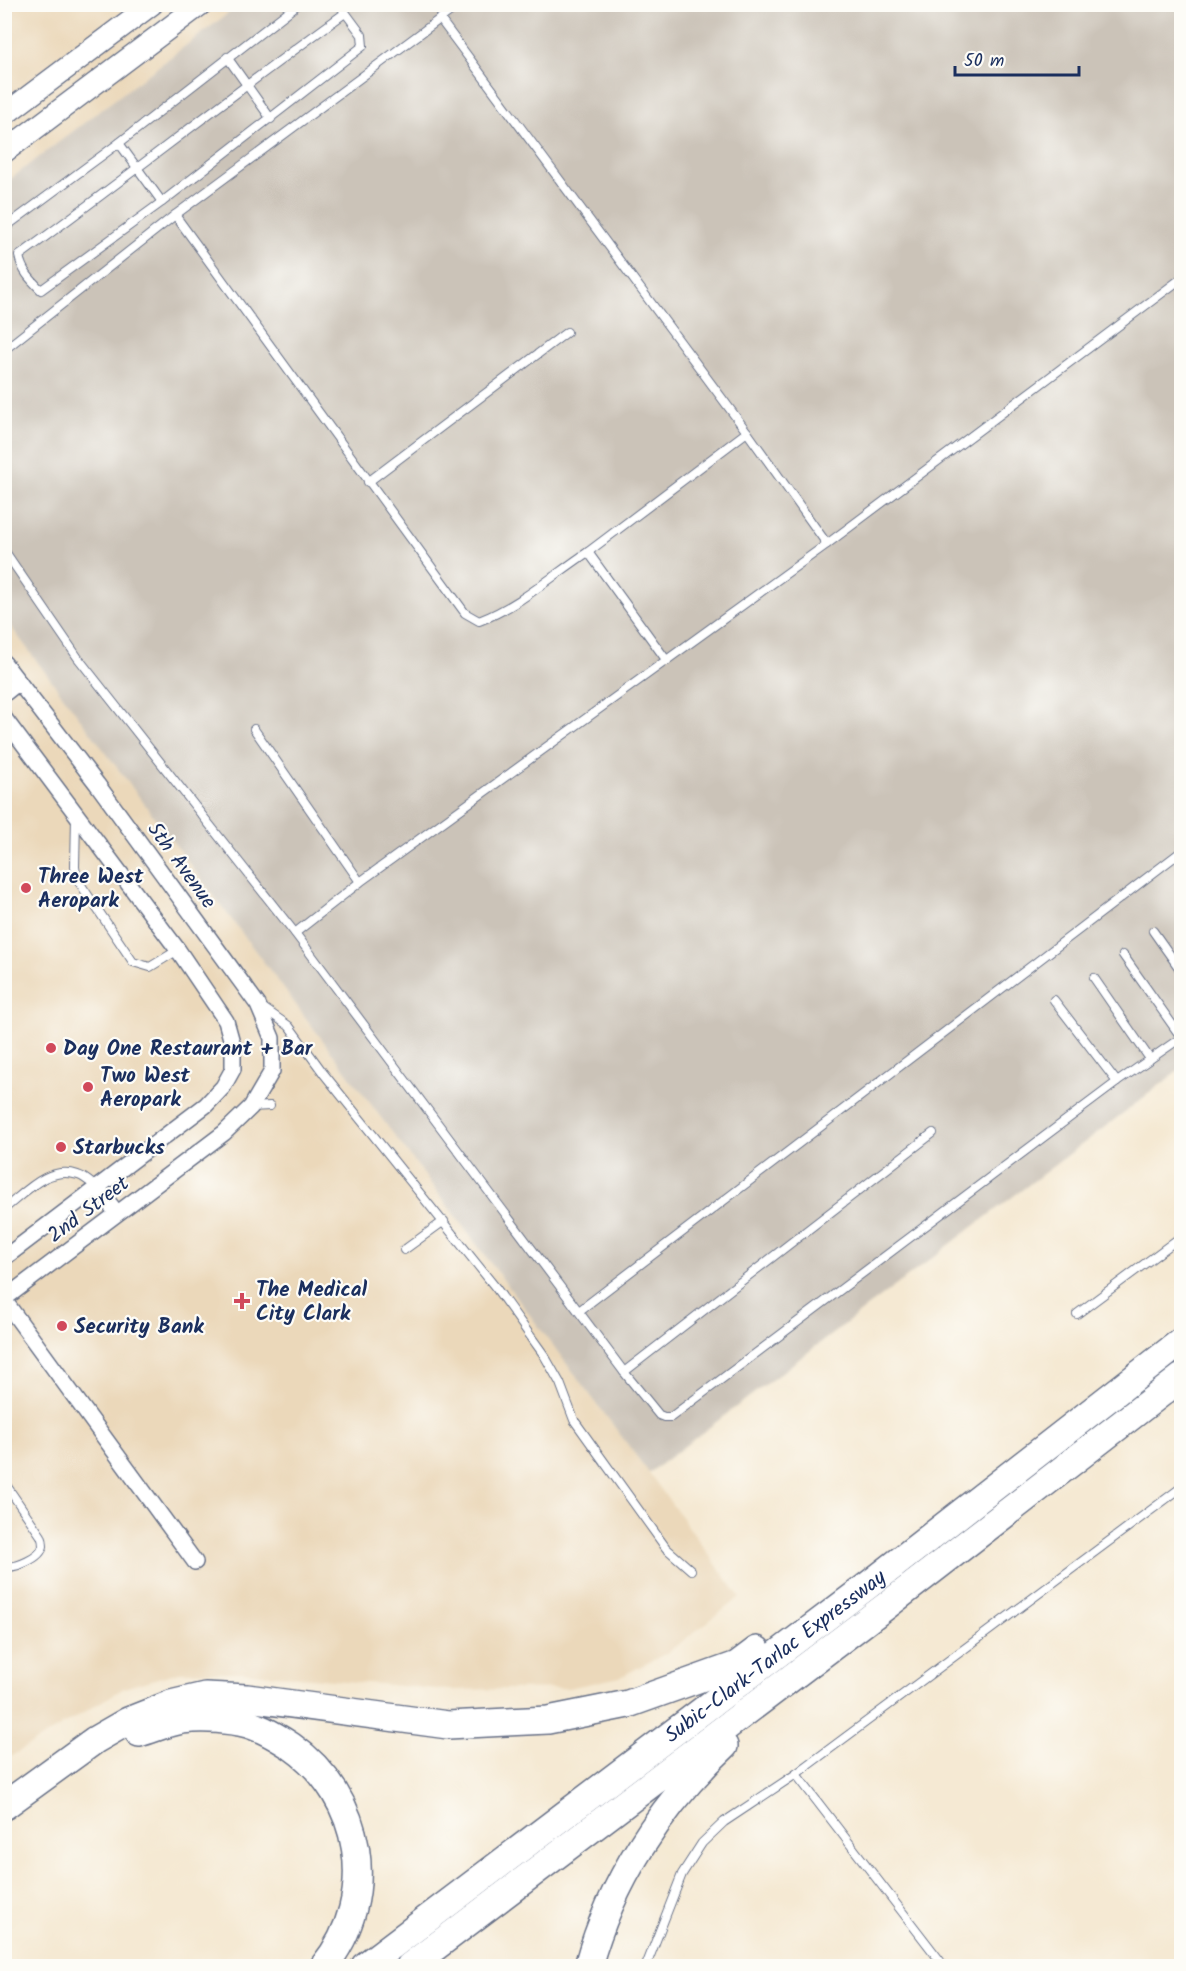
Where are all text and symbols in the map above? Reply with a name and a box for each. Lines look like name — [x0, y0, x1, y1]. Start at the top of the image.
scale bar — [955, 39, 1080, 77]
text: 50 m — [964, 47, 1004, 76]
street label: 5th Avenue — [138, 815, 224, 917]
place label: Three West Aeropark — [38, 861, 144, 918]
marker: Three West Aeropark — [19, 881, 33, 895]
place label: Day One Restaurant + Bar — [63, 1033, 314, 1066]
marker: Day One Restaurant + Bar — [44, 1041, 58, 1055]
place label: Two West Aeropark — [100, 1060, 191, 1117]
marker: Two West Aeropark — [81, 1080, 95, 1094]
place label: Starbucks — [73, 1132, 165, 1165]
marker: Starbucks — [54, 1140, 68, 1154]
street label: 2nd Street — [41, 1168, 138, 1252]
place label: The Medical City Clark — [256, 1274, 367, 1331]
marker: The Medical City Clark — [233, 1292, 251, 1310]
place label: Security Bank — [74, 1311, 204, 1344]
marker: Security Bank — [55, 1319, 69, 1333]
street label: Subic-Clark-Tarlac Expressway — [658, 1562, 894, 1752]

